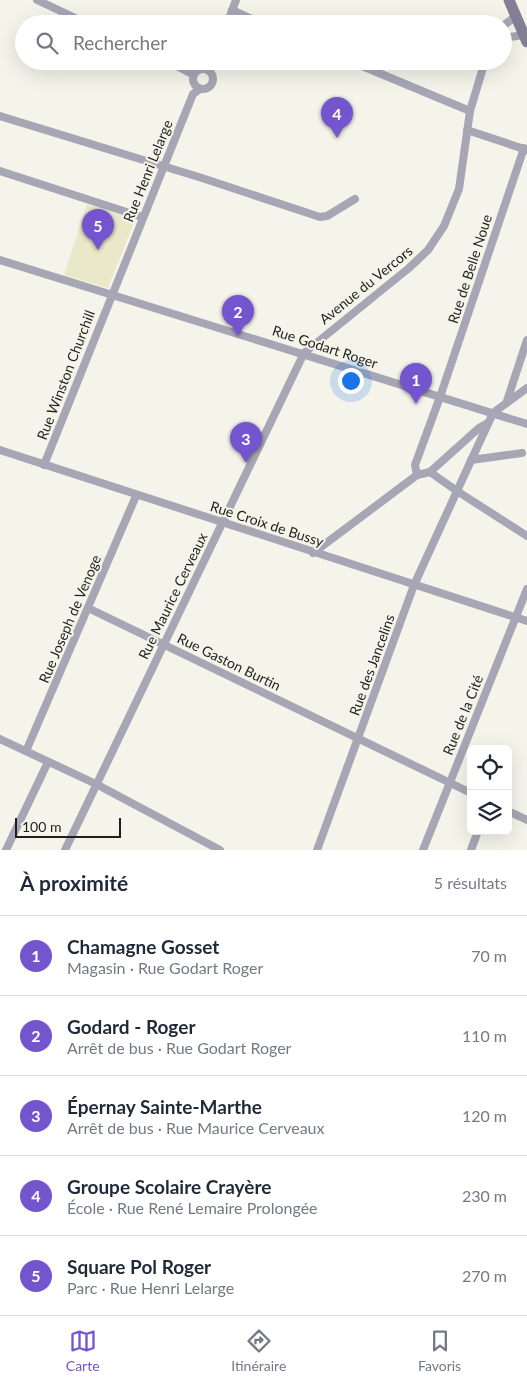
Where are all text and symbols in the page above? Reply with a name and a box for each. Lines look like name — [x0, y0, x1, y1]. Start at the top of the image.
search box — [15, 15, 512, 70]
icon: search — [33, 29, 61, 57]
text: Rechercher — [73, 31, 167, 54]
pin: 4 — [321, 97, 353, 138]
street label: Rue Henri Lelarge — [119, 117, 176, 224]
pin: 5 — [82, 209, 114, 250]
street label: Rue de Belle Noue — [444, 212, 495, 326]
street label: Avenue du Vercors — [316, 242, 416, 327]
pin: 2 — [222, 295, 254, 336]
street label: Rue Winston Churchill — [33, 308, 98, 442]
street label: Rue Godart Roger — [270, 321, 380, 372]
pin: 1 — [400, 363, 432, 404]
your location — [338, 368, 364, 394]
pin: 3 — [230, 422, 262, 463]
street label: Rue Croix de Bussy — [208, 497, 327, 550]
street label: Rue Maurice Cerveaux — [135, 530, 211, 662]
street label: Rue Joseph de Venoge — [35, 552, 104, 685]
street label: Rue des Jancelins — [345, 612, 398, 718]
street label: Rue Gaston Burtin — [175, 629, 284, 694]
street label: Rue de la Cité — [439, 672, 486, 757]
map controls — [467, 745, 512, 835]
button: locate — [467, 745, 512, 790]
button: layers — [467, 790, 512, 835]
scale bar — [15, 815, 121, 838]
text: 100 m — [22, 818, 61, 835]
text: À proximité — [20, 870, 128, 895]
text: 5 résultats — [434, 873, 507, 892]
text: Chamagne Gosset — [67, 935, 219, 958]
text: 1 — [31, 946, 41, 965]
text: 70 m — [471, 946, 507, 965]
text: Magasin · Rue Godart Roger — [67, 958, 263, 977]
text: Godard - Roger — [67, 1015, 195, 1038]
text: 2 — [31, 1026, 41, 1045]
text: 110 m — [462, 1026, 507, 1045]
text: Arrêt de bus · Rue Godart Roger — [67, 1038, 291, 1057]
text: Épernay Sainte-Marthe — [67, 1095, 262, 1118]
text: 3 — [31, 1106, 41, 1125]
text: 120 m — [462, 1106, 507, 1125]
text: Arrêt de bus · Rue Maurice Cerveaux — [67, 1118, 324, 1137]
text: Groupe Scolaire Crayère — [67, 1175, 271, 1198]
text: 4 — [31, 1186, 41, 1205]
text: 230 m — [462, 1186, 507, 1205]
text: École · Rue René Lemaire Prolongée — [67, 1198, 318, 1217]
text: Square Pol Roger — [67, 1255, 211, 1278]
text: 5 — [31, 1266, 41, 1285]
text: 270 m — [462, 1266, 507, 1285]
text: Parc · Rue Henri Lelarge — [67, 1278, 234, 1297]
tab: Carte — [66, 1327, 100, 1374]
tab: Itinéraire — [231, 1327, 286, 1374]
tab: Favoris — [418, 1327, 461, 1374]

